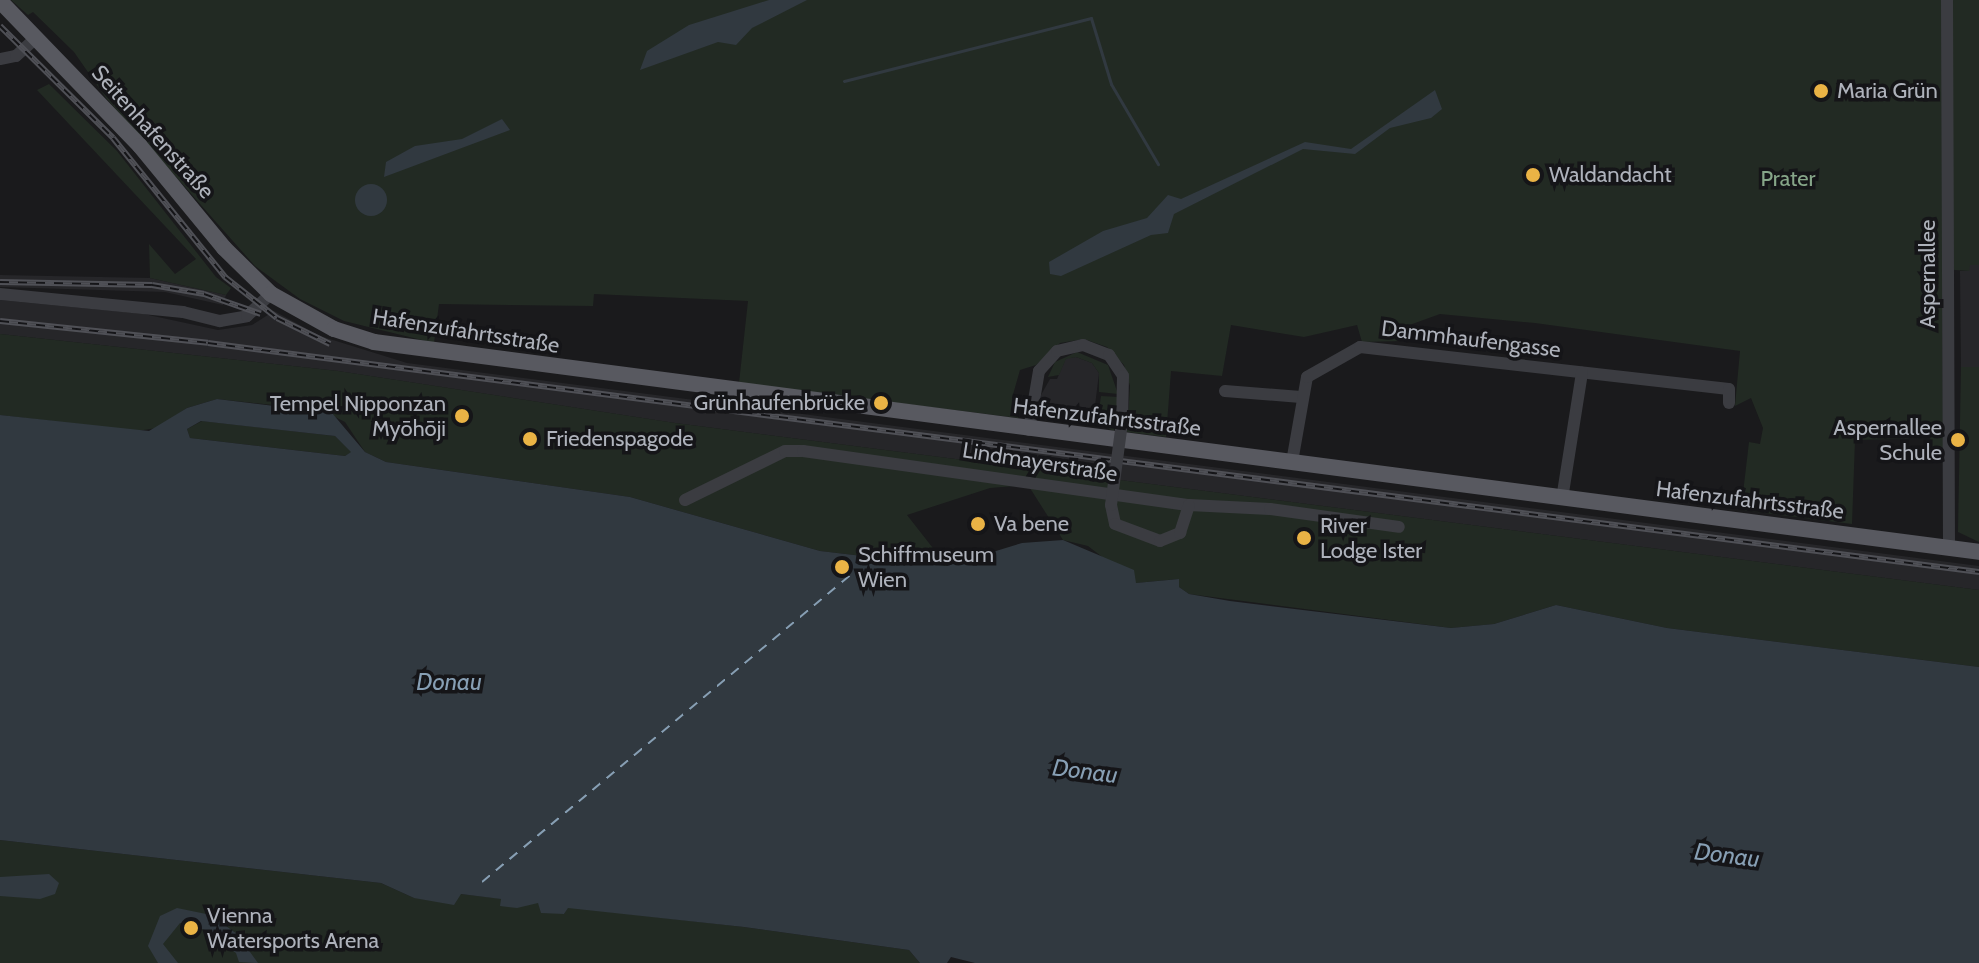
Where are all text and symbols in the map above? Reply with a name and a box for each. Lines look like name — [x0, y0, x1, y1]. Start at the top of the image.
street label: Seitenhafenstraße — [86, 60, 220, 204]
place label: Maria Grün — [1837, 78, 1938, 104]
marker: Maria Grün — [1812, 82, 1830, 100]
place label: Waldandacht — [1549, 162, 1672, 188]
marker: Waldandacht — [1524, 166, 1542, 184]
park label: Prater — [1760, 166, 1816, 192]
street label: Aspernallee — [1915, 220, 1941, 328]
street label: Hafenzufahrtsstraße — [371, 303, 561, 359]
street label: Dammhaufengasse — [1380, 315, 1562, 363]
place label: Tempel Nipponzan Myōhōji — [270, 390, 446, 442]
place label: Grünhaufenbrücke — [694, 390, 865, 416]
street label: Hafenzufahrtsstraße — [1012, 392, 1202, 442]
marker: Grünhaufenbrücke — [872, 394, 890, 412]
marker: Tempel Nipponzan Myōhōji — [453, 407, 471, 425]
place label: Aspernallee Schule — [1833, 414, 1942, 466]
place label: Friedenspagode — [546, 426, 694, 452]
marker: Friedenspagode — [521, 430, 539, 448]
marker: Aspernallee Schule — [1949, 431, 1967, 449]
street label: Lindmayerstraße — [961, 437, 1119, 487]
street label: Hafenzufahrtsstraße — [1655, 475, 1845, 525]
place label: Va bene — [994, 511, 1069, 537]
place label: River Lodge Ister — [1320, 512, 1422, 564]
marker: Va bene — [969, 515, 987, 533]
marker: River Lodge Ister — [1295, 529, 1313, 547]
place label: Schiffmuseum Wien — [858, 541, 994, 592]
marker: Schiffmuseum Wien — [833, 558, 851, 576]
water label: Donau — [416, 668, 482, 696]
water label: Donau — [1051, 753, 1119, 789]
water label: Donau — [1693, 837, 1761, 873]
place label: Vienna Watersports Arena — [207, 902, 379, 954]
marker: Vienna Watersports Arena — [182, 919, 200, 937]

